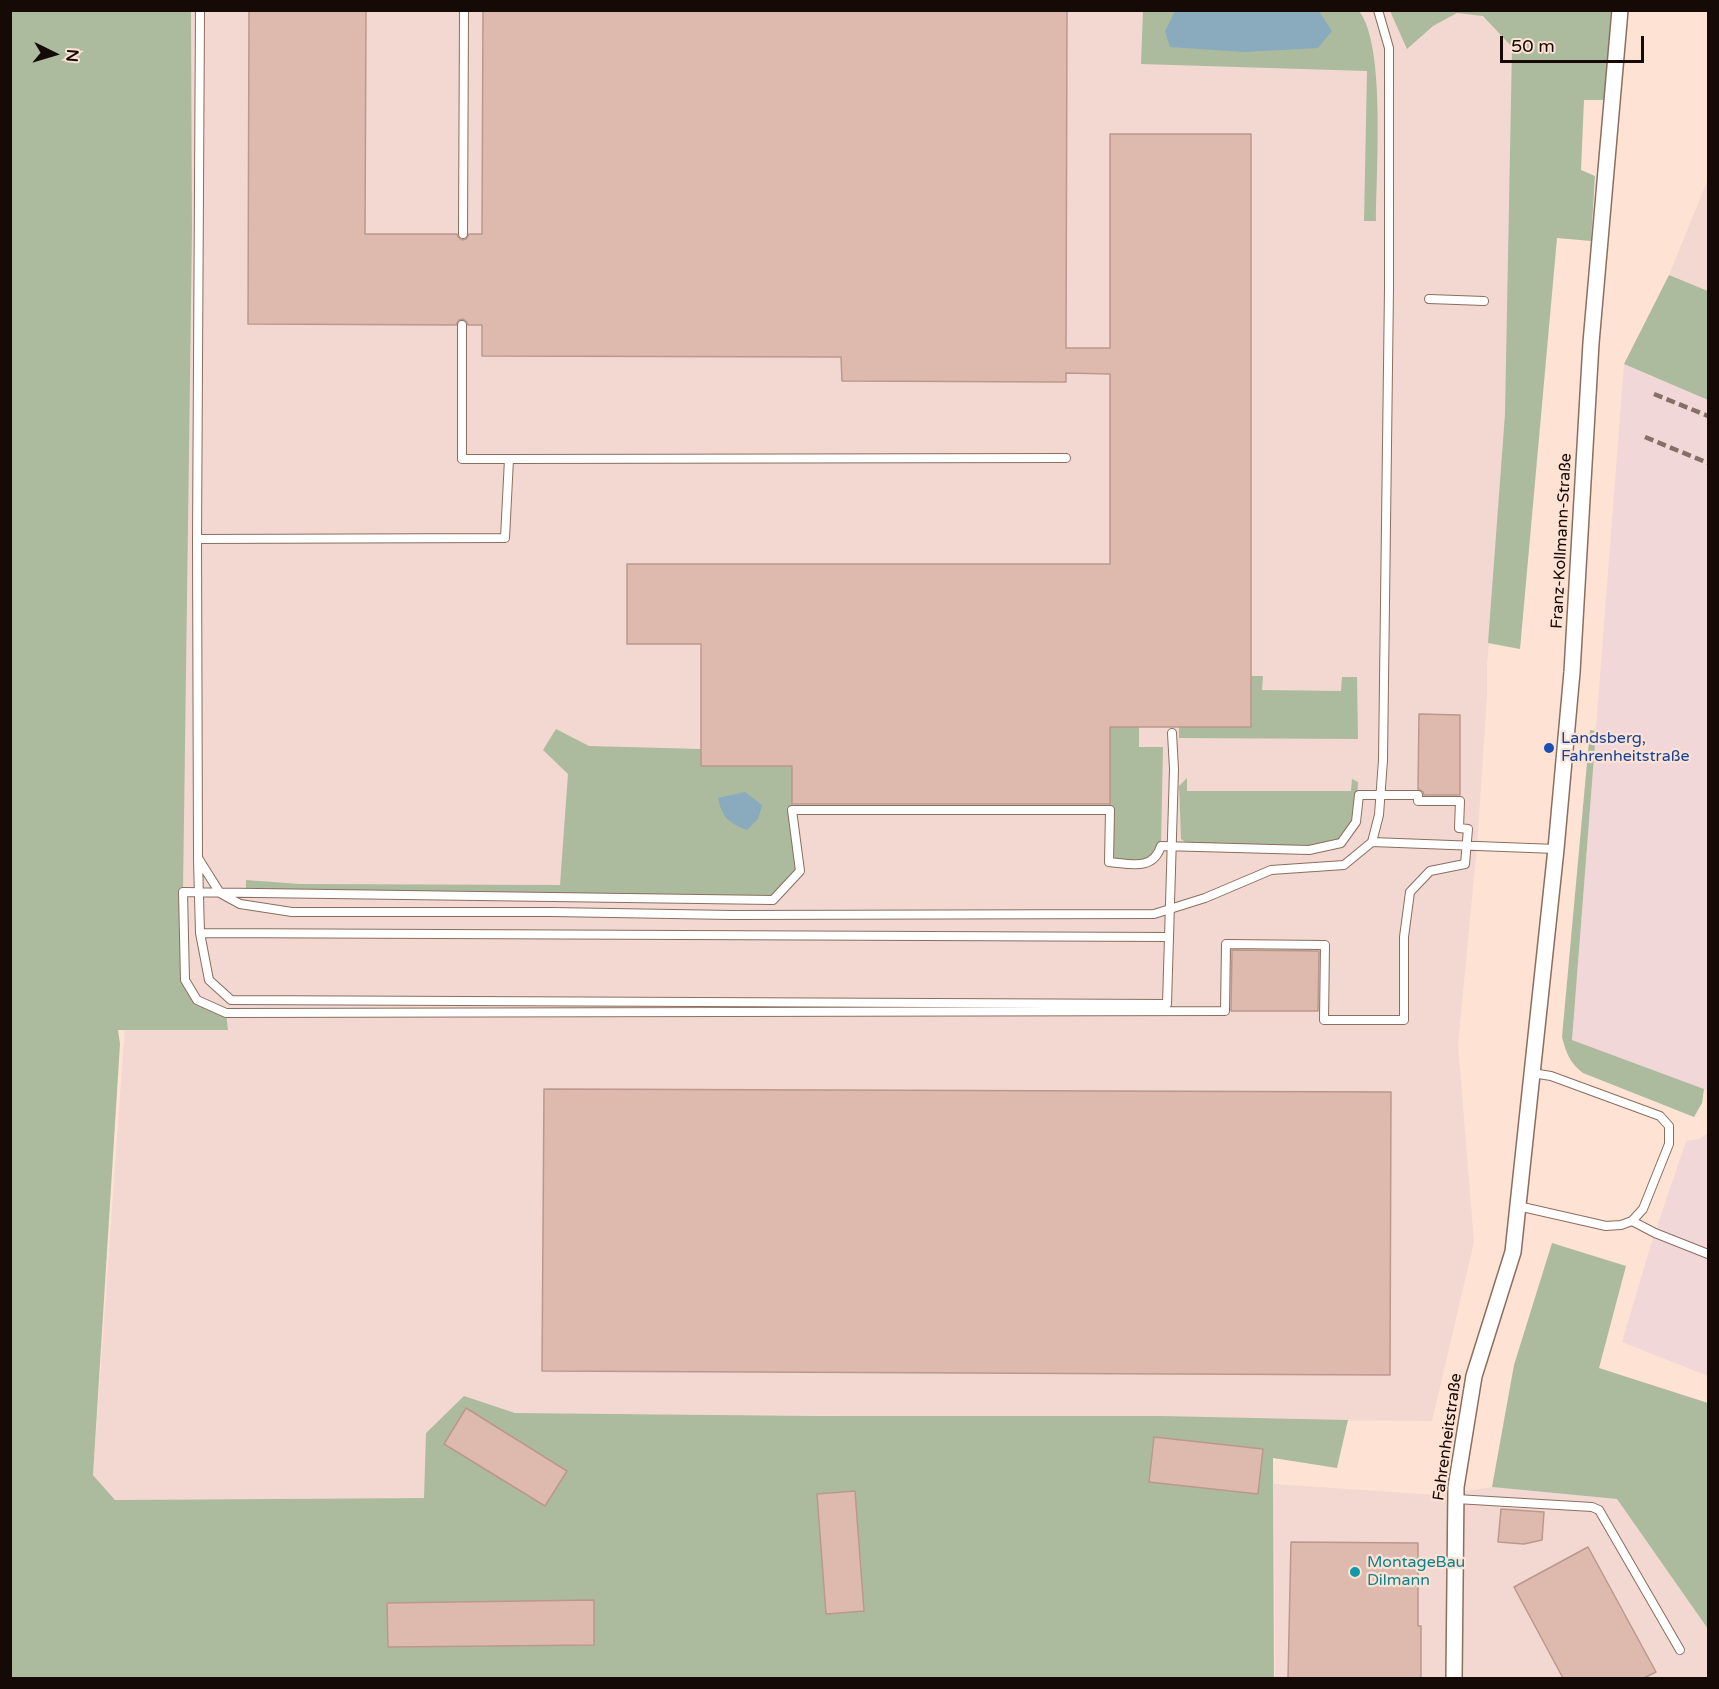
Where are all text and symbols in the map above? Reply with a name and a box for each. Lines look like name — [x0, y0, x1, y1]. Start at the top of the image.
north arrow — [24, 24, 84, 84]
scale bar — [1503, 24, 1647, 62]
text: 50 m — [1511, 35, 1555, 57]
text: N — [61, 48, 82, 63]
street label: Franz-Kollmann-Straße — [1548, 453, 1576, 629]
place label: Landsberg, Fahrenheitstraße — [1561, 729, 1689, 767]
marker: Landsberg, Fahrenheitstraße — [1542, 741, 1556, 755]
street label: Fahrenheitstraße — [1430, 1372, 1466, 1502]
place label: MontageBau Dilmann — [1367, 1553, 1465, 1591]
marker: MontageBau Dilmann — [1348, 1565, 1362, 1579]

